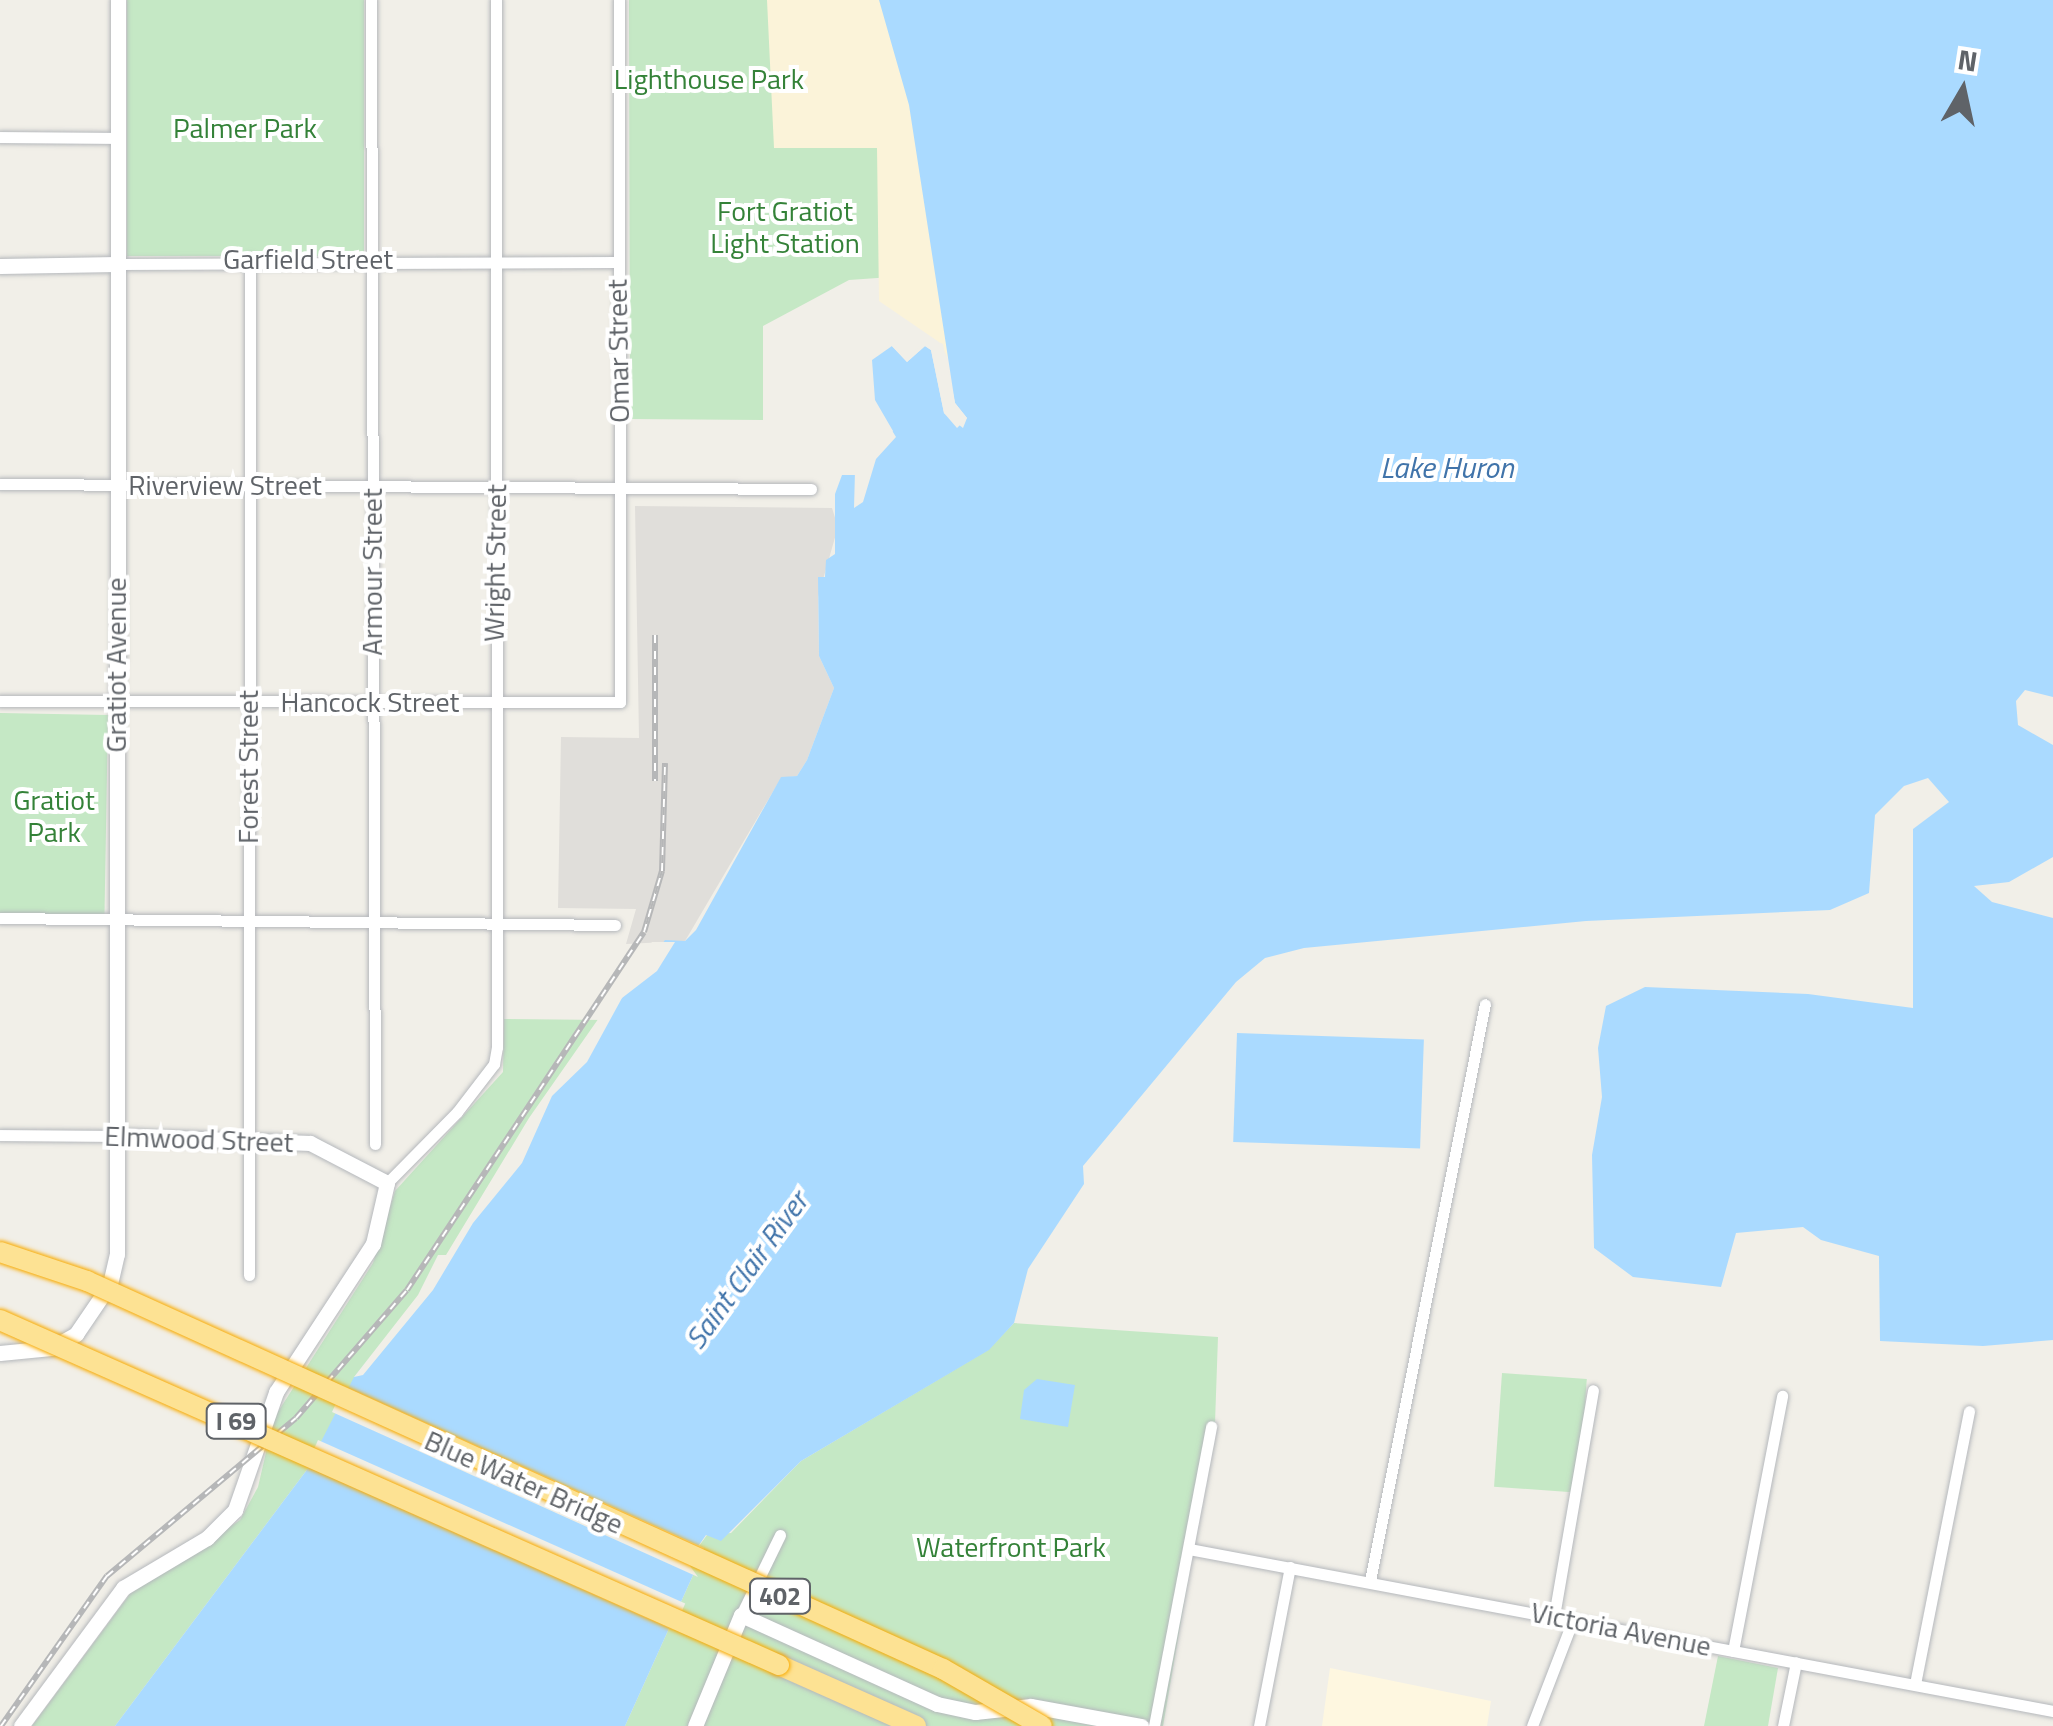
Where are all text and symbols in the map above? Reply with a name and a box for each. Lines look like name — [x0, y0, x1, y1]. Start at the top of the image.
text: N — [1955, 37, 1981, 83]
north arrow — [1913, 40, 2013, 140]
park label: Lighthouse Park — [614, 62, 804, 96]
park label: Palmer Park — [173, 111, 317, 145]
park label: Fort Gratiot Light Station — [710, 194, 860, 260]
street label: Garfield Street — [223, 242, 393, 276]
street label: Omar Street — [600, 279, 636, 423]
water label: Lake Huron — [1380, 449, 1514, 485]
street label: Riverview Street — [128, 468, 322, 502]
street label: Wright Street — [477, 484, 513, 642]
street label: Armour Street — [355, 488, 389, 656]
street label: Gratiot Avenue — [99, 577, 133, 753]
street label: Hancock Street — [281, 685, 459, 719]
street label: Forest Street — [231, 690, 265, 844]
park label: Gratiot Park — [13, 783, 95, 849]
street label: Elmwood Street — [104, 1119, 294, 1159]
water label: Saint Clair River — [677, 1184, 815, 1356]
road number: I 69 — [204, 1401, 268, 1441]
street label: Blue Water Bridge — [420, 1423, 628, 1541]
park label: Waterfront Park — [916, 1530, 1106, 1564]
road number: 402 — [748, 1576, 812, 1616]
street label: Victoria Avenue — [1528, 1595, 1714, 1663]

